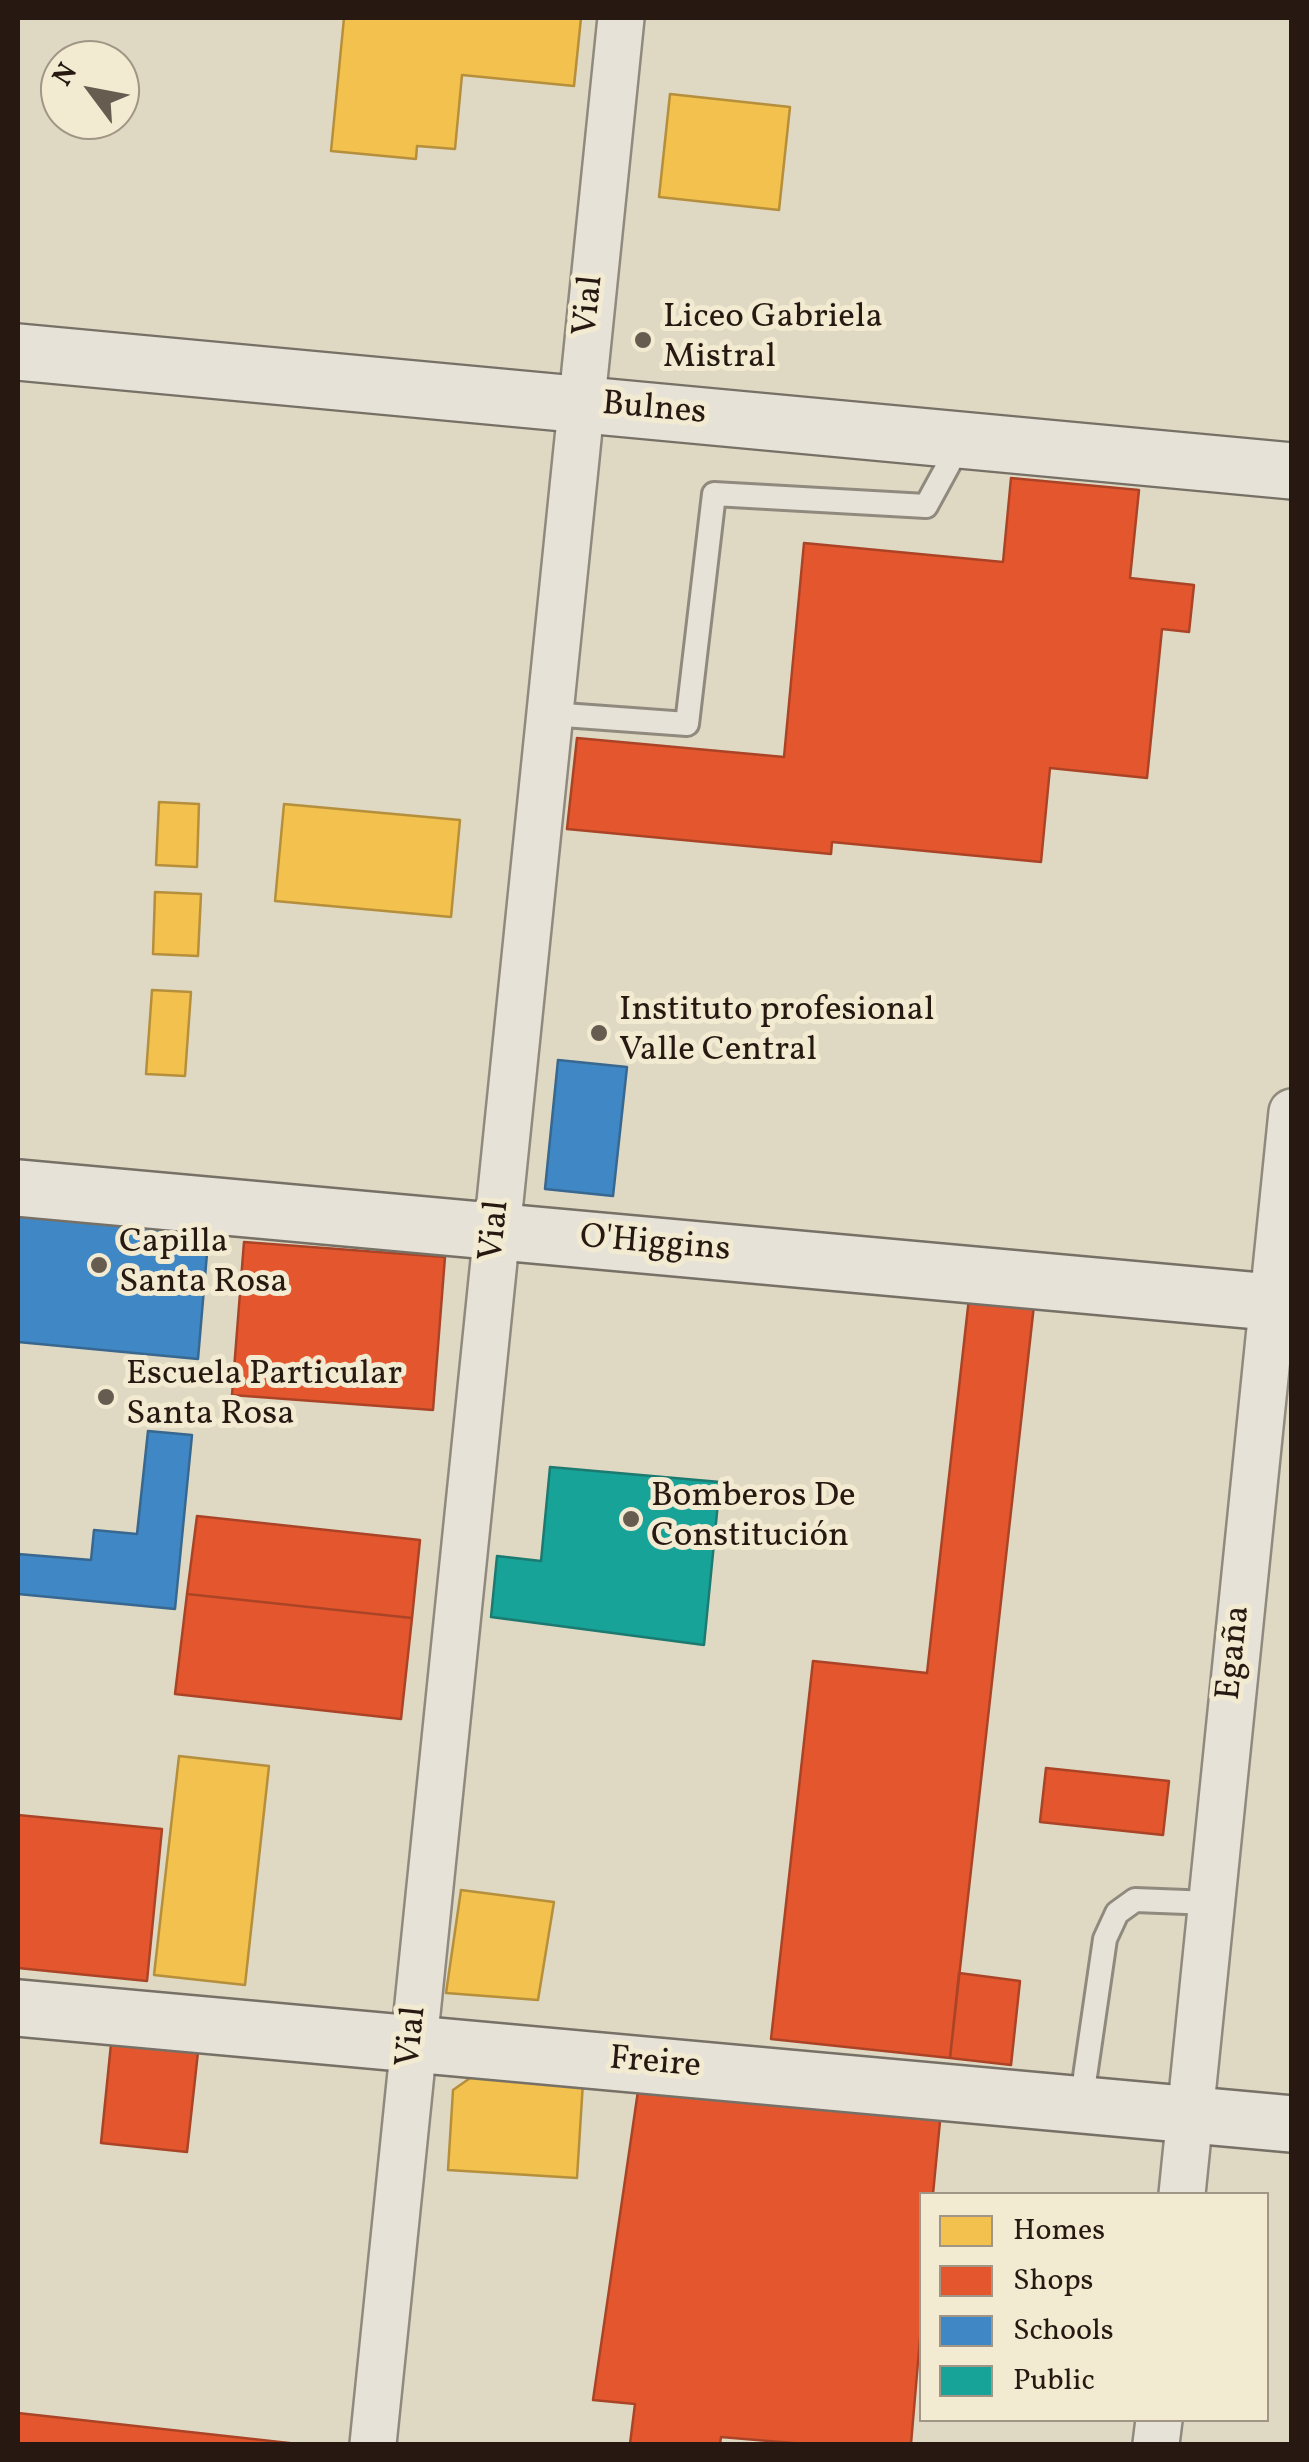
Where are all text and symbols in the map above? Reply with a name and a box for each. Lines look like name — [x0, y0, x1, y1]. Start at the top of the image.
north arrow — [40, 40, 140, 140]
text: N — [44, 56, 88, 94]
street label: Vial — [567, 274, 615, 338]
place label: Liceo Gabriela Mistral — [663, 299, 883, 381]
marker: Liceo Gabriela Mistral — [632, 329, 654, 351]
street label: Bulnes — [600, 386, 708, 436]
place label: Instituto profesional Valle Central — [619, 992, 934, 1074]
marker: Instituto profesional Valle Central — [588, 1022, 610, 1044]
street label: Vial — [473, 1199, 521, 1263]
street label: O'Higgins — [578, 1219, 732, 1273]
place label: Capilla Santa Rosa — [119, 1224, 288, 1306]
marker: Capilla Santa Rosa — [88, 1254, 110, 1276]
place label: Escuela Particular Santa Rosa — [126, 1356, 402, 1438]
marker: Escuela Particular Santa Rosa — [95, 1386, 117, 1408]
place label: Bomberos De Constitución — [651, 1478, 856, 1560]
marker: Bomberos De Constitución — [620, 1508, 642, 1530]
street label: Egaña — [1210, 1604, 1262, 1702]
street label: Vial — [390, 2005, 438, 2069]
street label: Freire — [608, 2040, 702, 2090]
legend — [919, 2192, 1269, 2422]
text: Homes — [1013, 2210, 1105, 2252]
text: Shops — [1013, 2260, 1093, 2302]
text: Schools — [1013, 2310, 1114, 2352]
text: Public — [1013, 2360, 1095, 2402]

